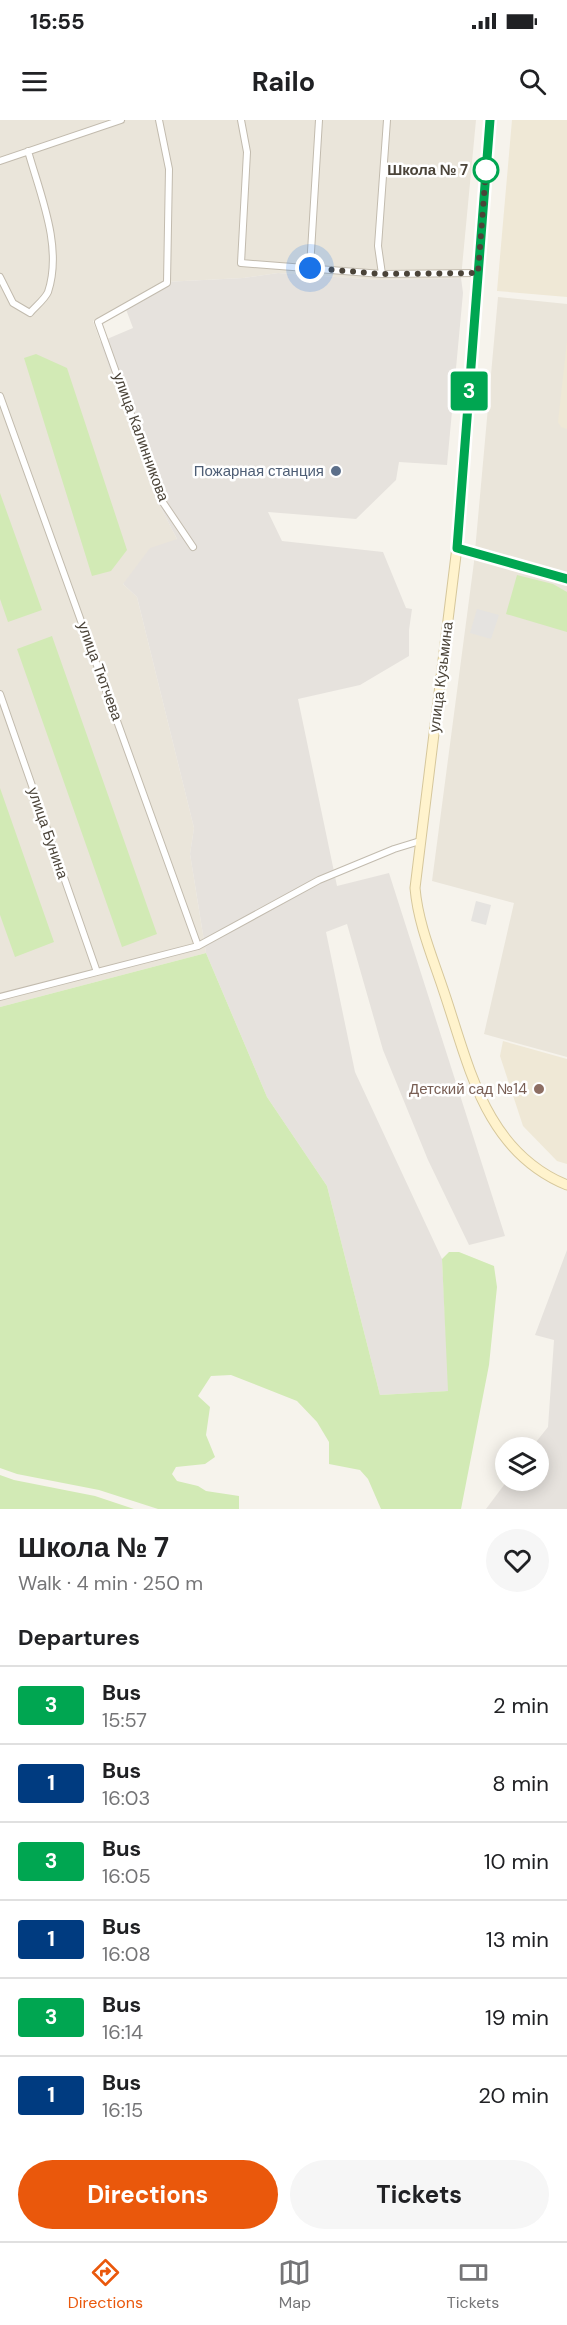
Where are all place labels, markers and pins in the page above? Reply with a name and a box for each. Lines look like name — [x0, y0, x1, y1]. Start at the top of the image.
marker: Школа № 7 — [473, 157, 499, 183]
place label: Школа № 7 — [387, 160, 468, 180]
place label: Пожарная станция — [194, 461, 324, 481]
marker: Пожарная станция — [329, 464, 343, 478]
place label: Детский сад №14 — [409, 1079, 527, 1099]
marker: Детский сад №14 — [532, 1082, 546, 1096]

